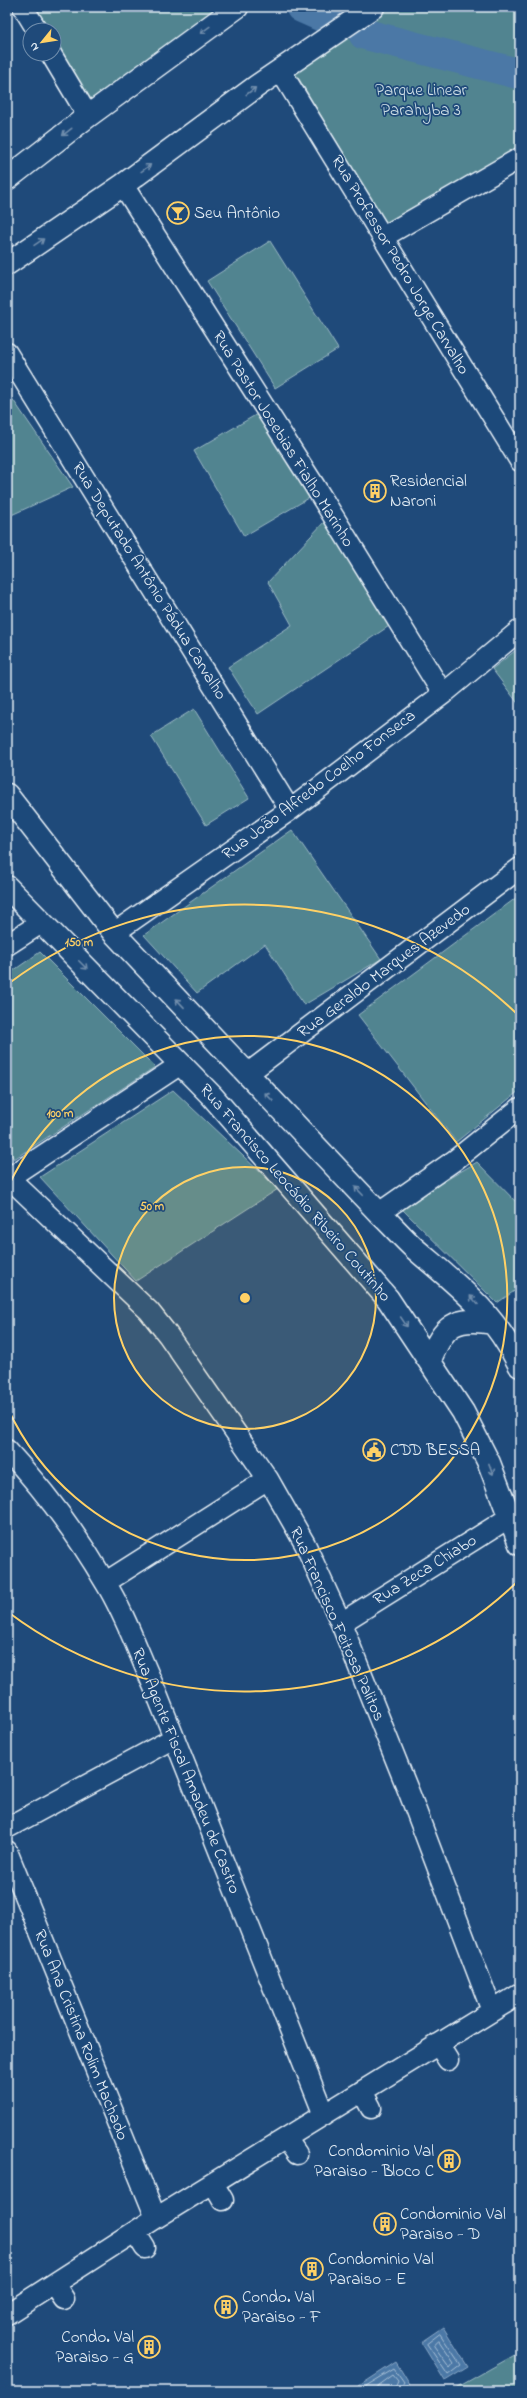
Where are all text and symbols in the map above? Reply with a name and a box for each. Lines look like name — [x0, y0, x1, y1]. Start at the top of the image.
north arrow — [22, 22, 62, 62]
one-way arrow — [200, 26, 211, 34]
text: N — [25, 39, 43, 54]
park label: Parque Linear Parahyba 3 — [375, 78, 468, 124]
one-way arrow — [245, 86, 256, 95]
one-way arrow — [61, 128, 72, 136]
street label: Rua Professor Pedro Jorge Carvalho — [323, 150, 476, 381]
one-way arrow — [140, 164, 151, 172]
bar icon: Seu Antônio — [165, 200, 191, 226]
place label: Seu Antônio — [194, 201, 280, 226]
one-way arrow — [33, 238, 44, 246]
street label: Rua Pastor Josebias Fialho Marinho — [206, 326, 360, 552]
street label: Rua Deputado Antônio Pádua Carvalho — [65, 457, 233, 705]
place label: Residencial Naroni — [390, 469, 467, 514]
building icon: Residencial Naroni — [362, 478, 388, 504]
street label: Rua João Alfredo Coelho Fonseca — [217, 704, 421, 866]
street label: Rua Geraldo Marques Azevedo — [292, 897, 476, 1044]
text: 150 m — [65, 934, 94, 952]
one-way arrow — [78, 960, 88, 970]
one-way arrow — [175, 998, 185, 1008]
street label: Rua Francisco Leocádio Ribeiro Coutinho — [193, 1078, 397, 1308]
one-way arrow — [264, 1092, 274, 1102]
text: 100 m — [47, 1105, 74, 1123]
one-way arrow — [354, 1186, 364, 1196]
text: 50 m — [140, 1198, 165, 1216]
centre of rings — [238, 1291, 252, 1305]
one-way arrow — [469, 1294, 478, 1305]
one-way arrow — [400, 1316, 408, 1327]
public building icon: CDD BESSA — [361, 1437, 387, 1463]
place label: CDD BESSA — [390, 1438, 480, 1463]
one-way arrow — [488, 1463, 496, 1475]
street label: Rua Francisco Feitosa Palitos — [283, 1523, 391, 1725]
street label: Rua Zeca Chiabo — [368, 1528, 482, 1612]
street label: Rua Agente Fiscal Amadeu de Castro — [123, 1644, 247, 1899]
street label: Rua Ana Cristina Rolim Machado — [27, 1926, 135, 2144]
place label: Condominio Val Paraiso - Bloco C — [314, 2139, 434, 2184]
building icon: Condominio Val Paraiso - Bloco C — [436, 2148, 462, 2174]
place label: Condominio Val Paraiso - D — [400, 2202, 506, 2247]
building icon: Condominio Val Paraiso - D — [372, 2211, 398, 2237]
place label: Condominio Val Paraiso - E — [328, 2247, 434, 2292]
building icon: Condominio Val Paraiso - E — [299, 2256, 325, 2282]
place label: Condo. Val Paraiso - F — [242, 2285, 321, 2330]
building icon: Condo. Val Paraiso - F — [213, 2294, 239, 2320]
place label: Condo. Val Paraiso - G — [55, 2325, 134, 2370]
building icon: Condo. Val Paraiso - G — [136, 2334, 162, 2360]

